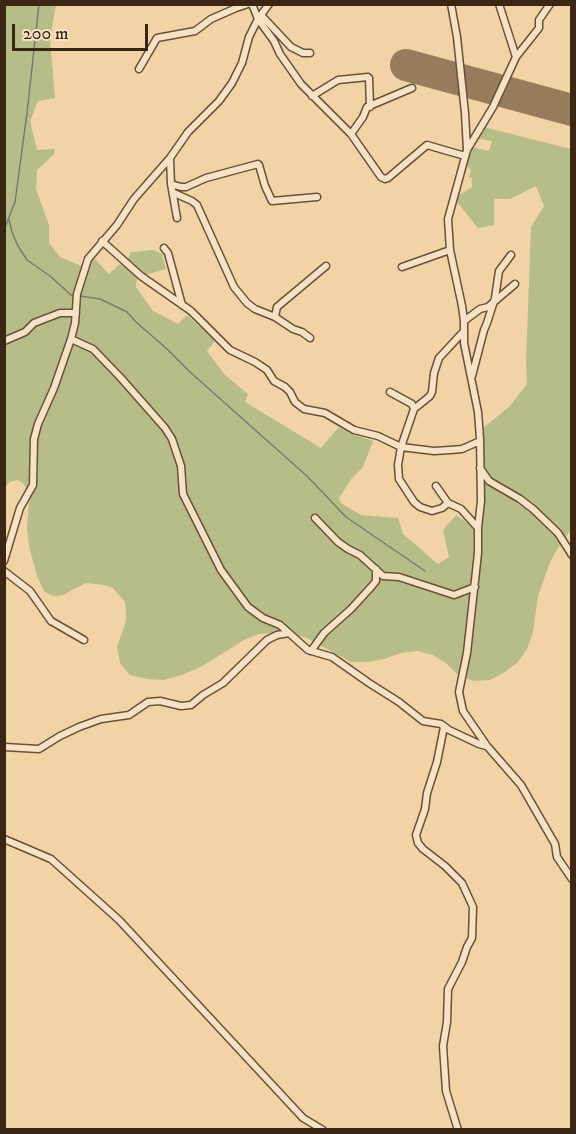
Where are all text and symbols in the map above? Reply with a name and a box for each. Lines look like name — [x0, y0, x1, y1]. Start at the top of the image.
scale bar — [15, 12, 152, 50]
text: 200 m — [23, 23, 69, 45]

